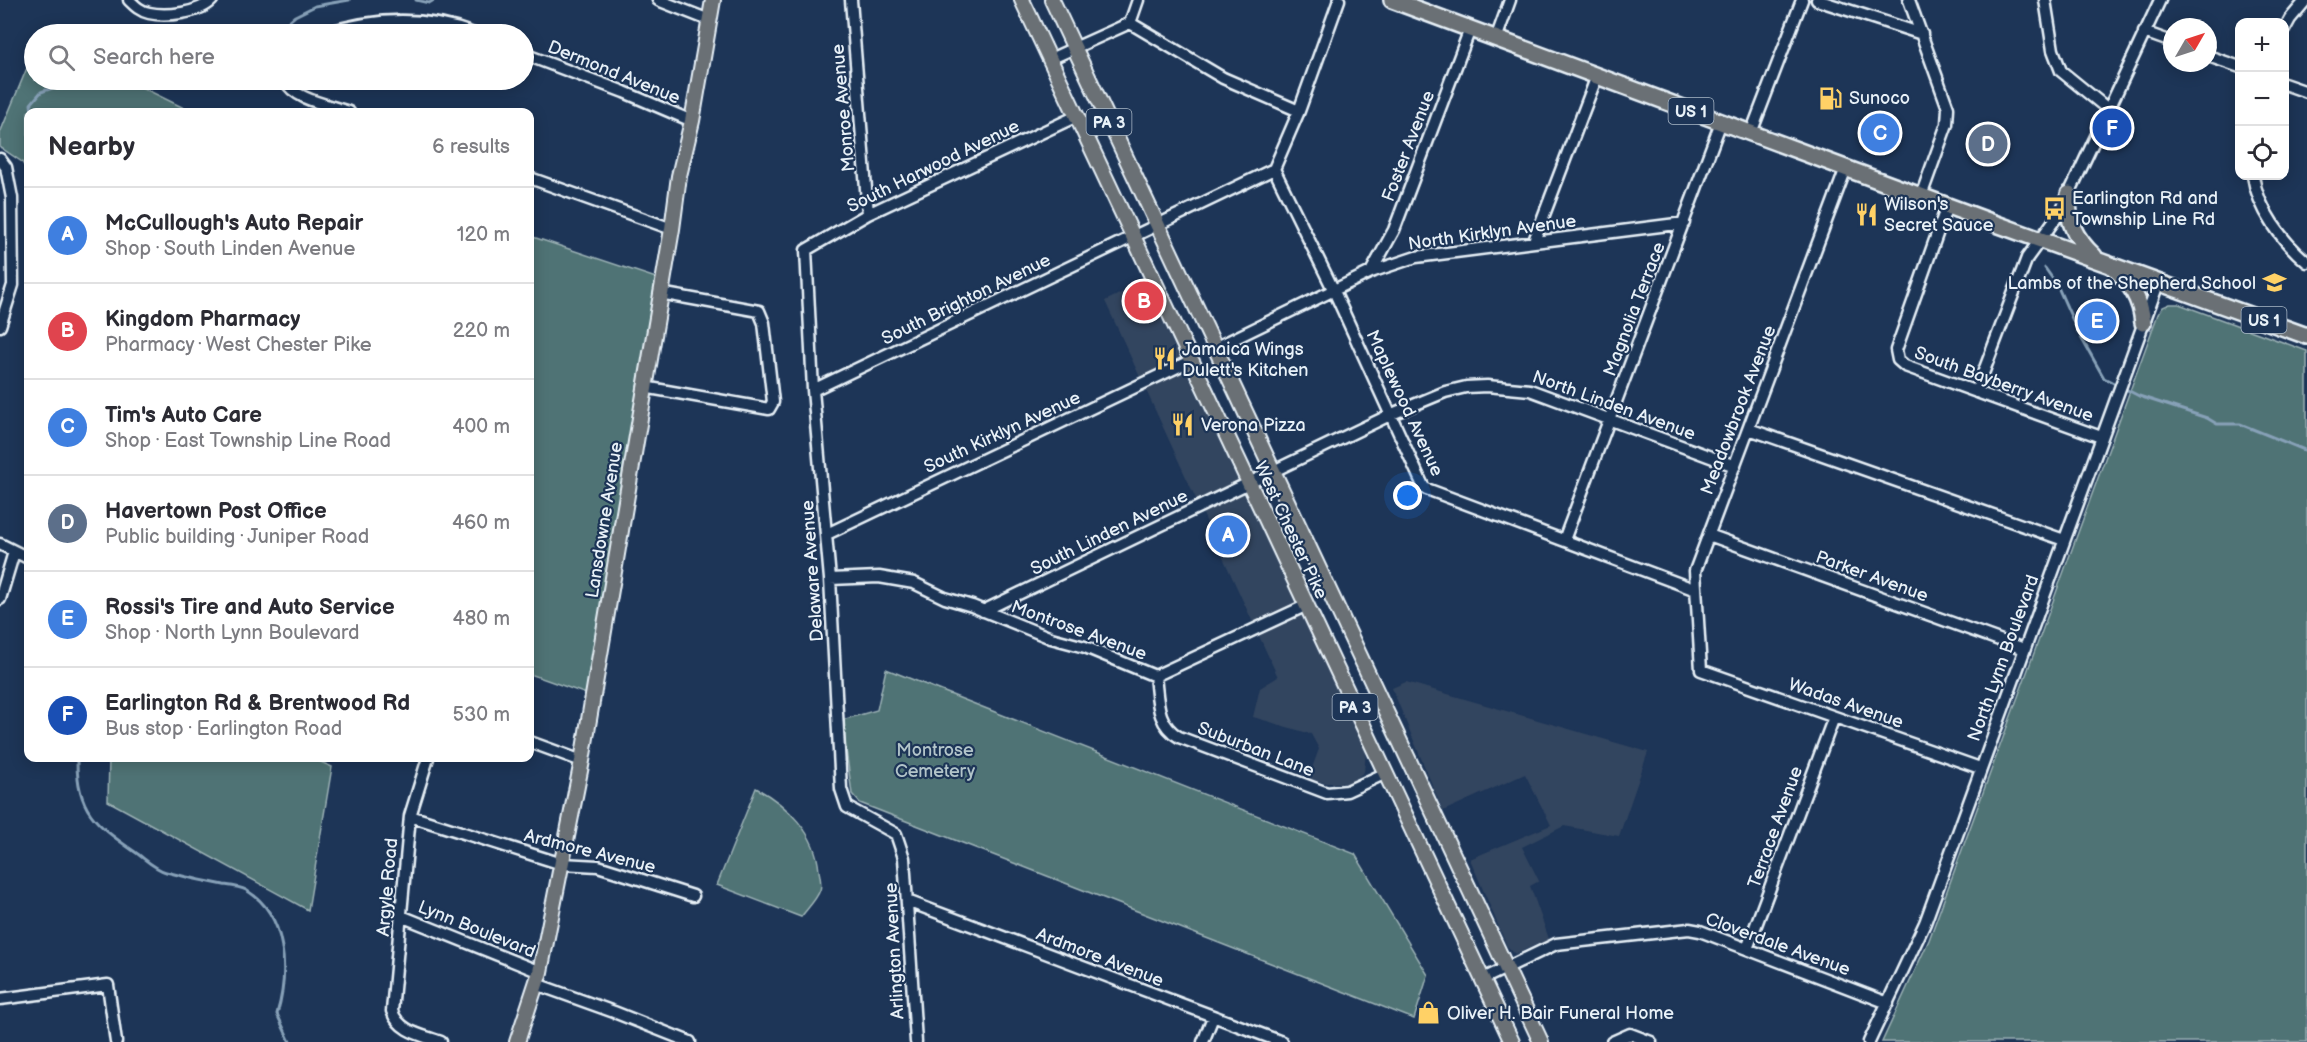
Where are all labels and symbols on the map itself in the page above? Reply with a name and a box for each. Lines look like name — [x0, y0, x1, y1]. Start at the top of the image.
north arrow — [2163, 18, 2217, 72]
street label: Dermond Avenue — [545, 36, 683, 109]
street label: Monroe Avenue — [827, 43, 860, 173]
fuel station icon: Sunoco — [1818, 85, 1844, 111]
street label: Foster Avenue — [1378, 88, 1439, 204]
place label: Sunoco — [1849, 88, 1910, 109]
road number: US 1 — [1668, 98, 1714, 124]
pin: F — [2092, 106, 2132, 150]
road number: PA 3 — [1086, 109, 1132, 135]
pin: C — [1860, 110, 1900, 156]
street label: South Harwood Avenue — [844, 115, 1023, 217]
pin: D — [1968, 122, 2008, 166]
place label: Earlington Rd and Township Line Rd — [2072, 188, 2218, 230]
place label: Wilson's Secret Sauce — [1884, 194, 1994, 236]
bus stop icon: Earlington Rd and Township Line Rd — [2041, 195, 2067, 221]
restaurant icon: Wilson's Secret Sauce — [1853, 201, 1879, 227]
street label: North Kirklyn Avenue — [1407, 210, 1578, 255]
street label: Magnolia Terrace — [1599, 239, 1670, 379]
street label: South Brighton Avenue — [878, 249, 1054, 350]
school or university icon: Lambs of the Shepherd School — [2261, 270, 2287, 296]
place label: Lambs of the Shepherd School — [2007, 273, 2256, 294]
pin: B — [1124, 278, 1164, 324]
pin: E — [2078, 298, 2116, 344]
road number: US 1 — [2242, 307, 2286, 333]
street label: Meadowbrook Avenue — [1696, 322, 1781, 498]
street label: Maplewood Avenue — [1361, 327, 1448, 480]
place label: Jamaica Wings Dulett's Kitchen — [1182, 339, 1309, 381]
street label: South Bayberry Avenue — [1911, 342, 2096, 427]
restaurant icon: Jamaica Wings Dulett's Kitchen — [1151, 346, 1177, 372]
street label: North Linden Avenue — [1529, 366, 1698, 445]
street label: South Kirklyn Avenue — [921, 387, 1084, 478]
restaurant icon: Verona Pizza — [1170, 412, 1196, 438]
place label: Verona Pizza — [1201, 415, 1306, 436]
street label: Lansdowne Avenue — [582, 440, 627, 600]
street label: West Chester Pike — [1249, 458, 1332, 603]
your location — [1393, 481, 1422, 510]
street label: South Linden Avenue — [1027, 485, 1192, 580]
street label: Delaware Avenue — [797, 499, 828, 642]
pin: A — [1208, 512, 1248, 558]
street label: Parker Avenue — [1813, 546, 1931, 607]
street label: North Lynn Boulevard — [1964, 572, 2043, 744]
street label: Montrose Avenue — [1008, 596, 1150, 665]
street label: Wadas Avenue — [1786, 674, 1906, 733]
road number: PA 3 — [1332, 694, 1378, 720]
street label: Suburban Lane — [1194, 718, 1318, 782]
park label: Montrose Cemetery — [895, 740, 976, 782]
street label: Terrace Avenue — [1744, 763, 1807, 891]
street label: Ardmore Avenue — [522, 825, 658, 878]
street label: Argyle Road — [373, 837, 402, 937]
street label: Arlington Avenue — [880, 882, 909, 1020]
street label: Lynn Boulevard — [415, 896, 539, 963]
street label: Cloverdale Avenue — [1703, 909, 1853, 981]
street label: Ardmore Avenue — [1033, 924, 1167, 992]
shop icon: Oliver H. Bair Funeral Home — [1416, 1000, 1442, 1026]
place label: Oliver H. Bair Funeral Home — [1447, 1003, 1674, 1024]

